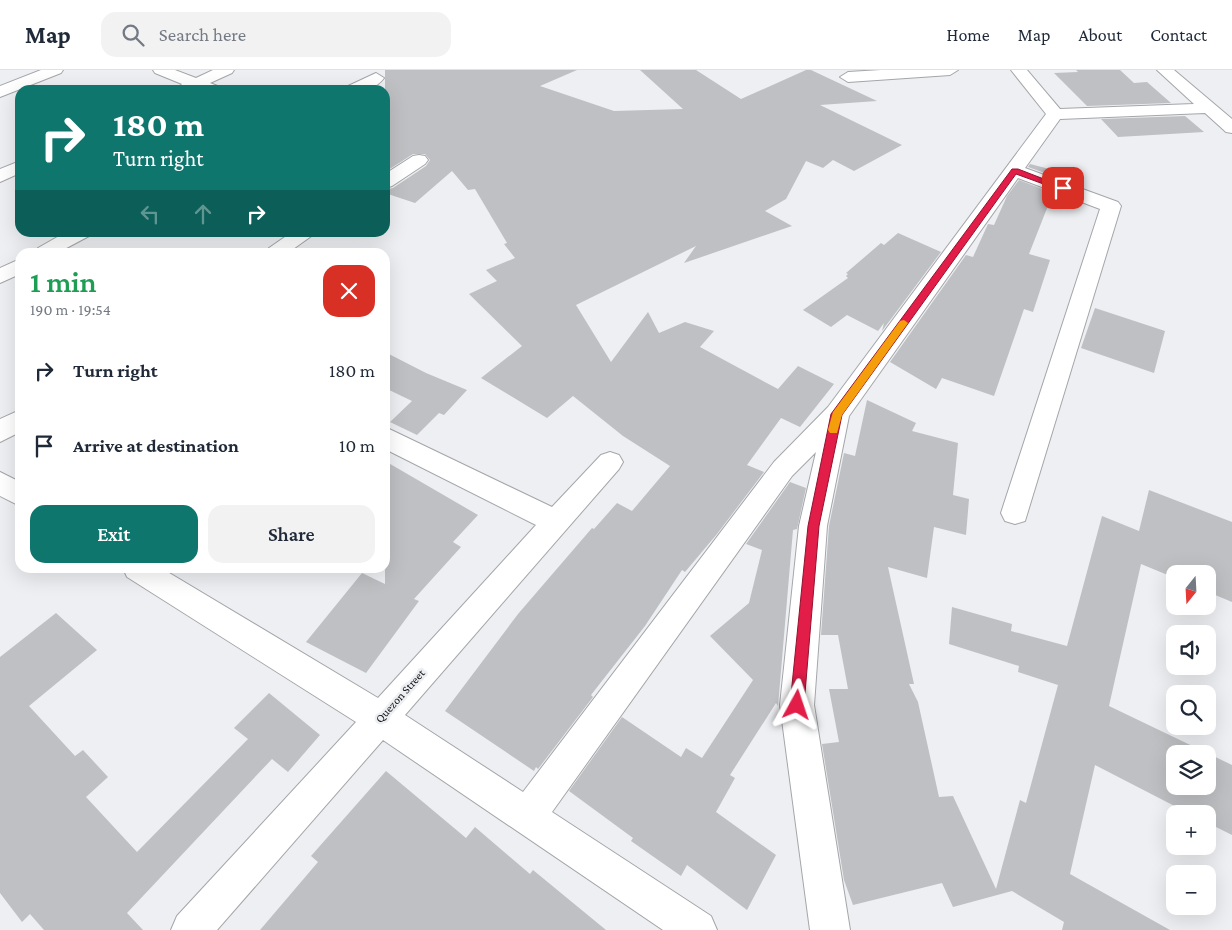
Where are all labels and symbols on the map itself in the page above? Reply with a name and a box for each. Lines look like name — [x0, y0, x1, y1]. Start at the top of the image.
pin — [1042, 167, 1084, 209]
north arrow — [1166, 565, 1216, 615]
street label: Quezon Street — [372, 665, 428, 726]
position arrow — [770, 678, 822, 730]

